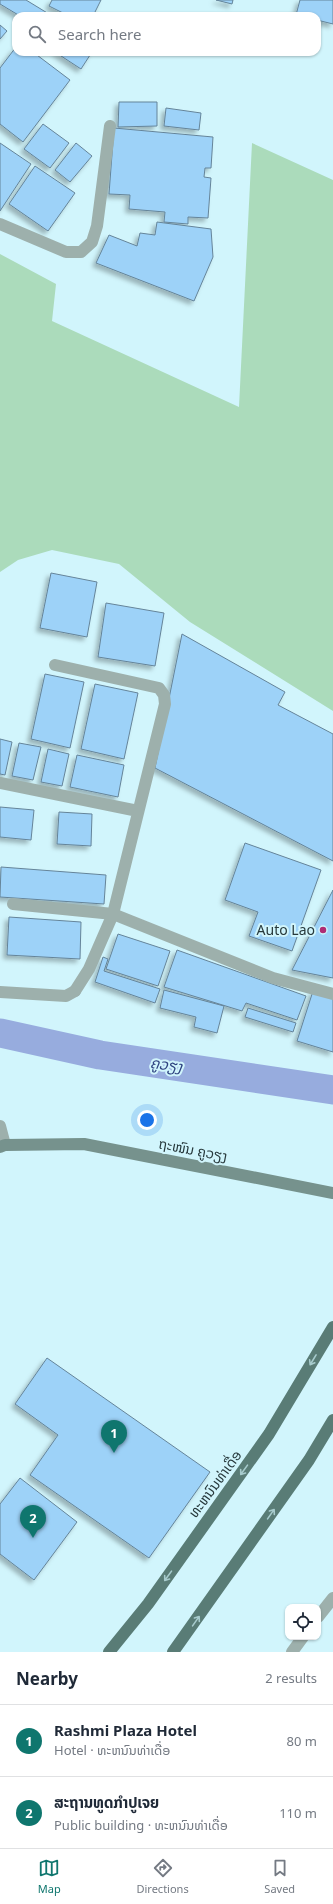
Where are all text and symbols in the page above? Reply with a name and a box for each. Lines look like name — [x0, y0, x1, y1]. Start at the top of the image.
search box — [12, 12, 321, 56]
icon: search — [26, 23, 48, 45]
text: Search here — [58, 24, 141, 44]
place label: Auto Lao — [257, 920, 315, 939]
marker: Auto Lao — [318, 925, 328, 935]
water label: ຄູວຽງ — [149, 1052, 185, 1077]
your location — [137, 1110, 157, 1130]
street label: ຖະໜົນ ຄູວຽງ — [157, 1134, 229, 1165]
one-way arrow — [309, 1354, 317, 1366]
pin: 1 — [101, 1420, 127, 1453]
street label: ທະຫນົນທ່າເດື່ອ — [183, 1446, 245, 1521]
one-way arrow — [240, 1464, 248, 1475]
pin: 2 — [20, 1505, 46, 1538]
one-way arrow — [267, 1509, 275, 1520]
one-way arrow — [164, 1570, 172, 1581]
map controls — [285, 1604, 321, 1640]
button: locate — [285, 1604, 321, 1640]
one-way arrow — [192, 1616, 200, 1627]
text: Nearby — [16, 1667, 78, 1690]
text: 2 results — [265, 1669, 317, 1687]
text: Rashmi Plaza Hotel — [54, 1720, 197, 1740]
text: 1 — [25, 1732, 33, 1750]
text: 80 m — [287, 1732, 317, 1750]
text: Hotel · ທະຫນົນທ່າເດື່ອ — [54, 1741, 170, 1759]
text: ສະຖານທູດກຳປູເຈຍ — [54, 1792, 159, 1812]
text: 2 — [25, 1804, 33, 1822]
text: 110 m — [279, 1804, 317, 1822]
text: Public building · ທະຫນົນທ່າເດື່ອ — [54, 1816, 228, 1834]
tab: Map — [38, 1857, 61, 1896]
tab: Directions — [136, 1857, 189, 1896]
tab: Saved — [264, 1857, 295, 1896]

